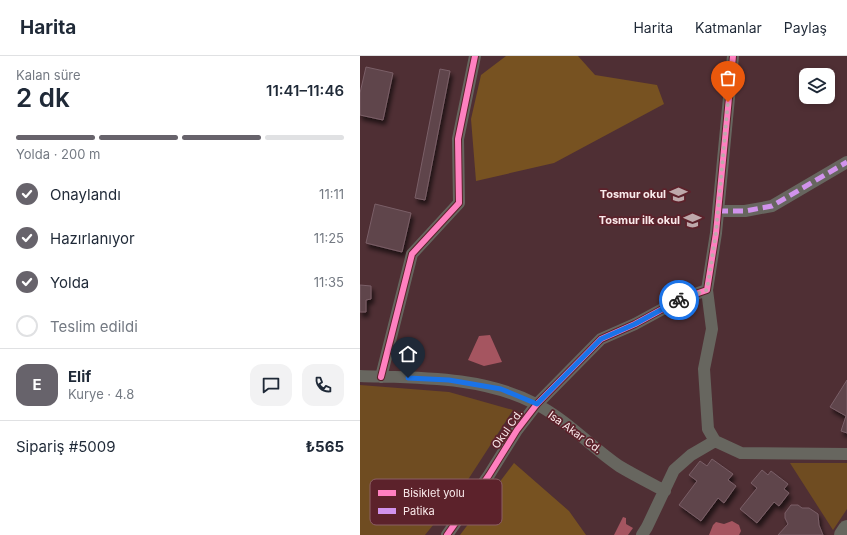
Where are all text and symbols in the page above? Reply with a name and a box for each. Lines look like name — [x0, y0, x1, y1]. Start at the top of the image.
text: Harita — [20, 16, 76, 39]
text: Harita — [633, 19, 673, 36]
text: Katmanlar — [695, 19, 762, 36]
text: Paylaş — [784, 19, 827, 36]
pin — [711, 61, 745, 102]
text: Kalan süre — [16, 67, 81, 83]
icon: bag — [717, 67, 739, 89]
map controls — [799, 68, 835, 104]
button: layers — [799, 68, 835, 104]
text: 11:41–11:46 — [266, 81, 344, 100]
text: 2 dk — [16, 82, 70, 113]
text: Yolda · 200 m — [16, 146, 100, 162]
icon: check — [16, 183, 38, 205]
school or university icon: Tosmur okul — [669, 184, 689, 204]
text: Onaylandı — [50, 185, 121, 204]
text: 11:11 — [319, 186, 344, 202]
place label: Tosmur okul — [600, 187, 666, 201]
school or university icon: Tosmur ilk okul — [683, 210, 703, 230]
place label: Tosmur ilk okul — [599, 213, 680, 227]
icon: check — [16, 227, 38, 249]
text: Hazırlanıyor — [50, 229, 135, 248]
text: 11:25 — [314, 230, 344, 246]
icon: check — [16, 271, 38, 293]
text: Yolda — [50, 273, 89, 292]
text: 11:35 — [314, 274, 344, 290]
courier — [659, 280, 699, 320]
icon: bike — [668, 289, 690, 311]
text: Teslim edildi — [50, 317, 138, 336]
pin — [391, 337, 425, 378]
icon: home — [397, 343, 419, 365]
button: chat — [250, 364, 292, 406]
button: phone — [302, 364, 344, 406]
text: Elif — [68, 367, 91, 386]
text: E — [32, 375, 42, 394]
text: Kurye · 4.8 — [68, 386, 134, 402]
street label: Okul Cd. — [488, 407, 526, 451]
street label: Isa Akar Cd. — [545, 408, 605, 456]
text: Sipariş #5009 — [16, 437, 116, 456]
text: ₺565 — [305, 437, 344, 456]
legend — [370, 479, 502, 525]
text: Bisiklet yolu — [403, 486, 465, 500]
text: Patika — [403, 504, 435, 518]

